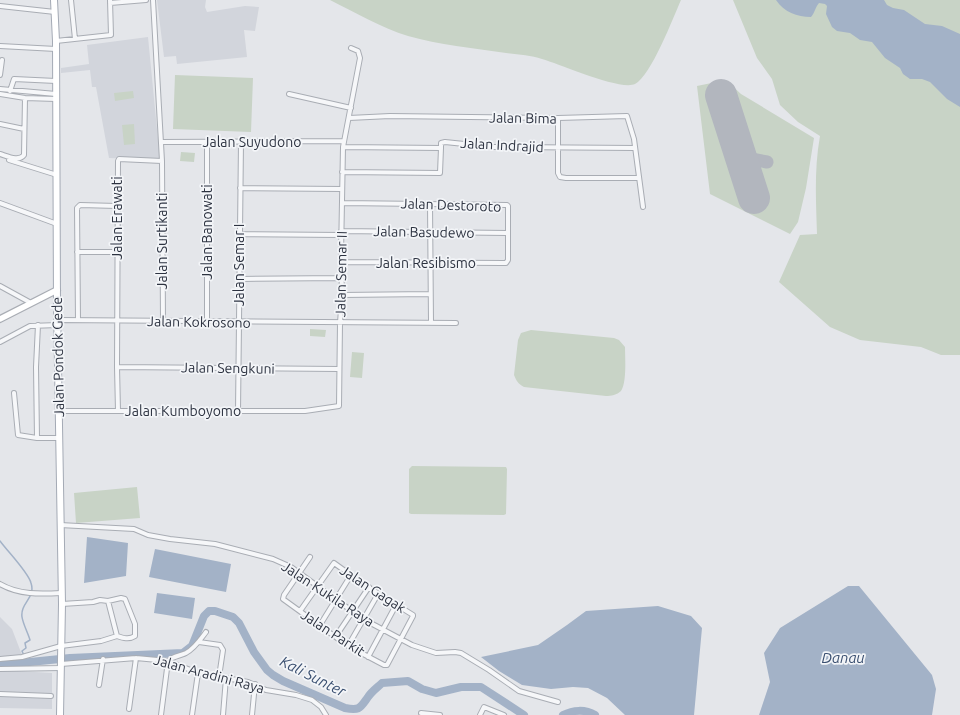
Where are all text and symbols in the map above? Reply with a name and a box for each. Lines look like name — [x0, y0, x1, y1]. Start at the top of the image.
street label: Jalan Bima — [489, 109, 557, 127]
street label: Jalan Suyudono — [203, 134, 301, 150]
street label: Jalan Indrajid — [460, 135, 544, 155]
street label: Jalan Erawati — [109, 176, 125, 260]
street label: Jalan Banowati — [199, 184, 215, 280]
street label: Jalan Surtikanti — [154, 193, 170, 289]
street label: Jalan Destoroto — [400, 195, 502, 215]
street label: Jalan Basudewo — [373, 223, 475, 241]
street label: Jalan Semar I — [231, 224, 247, 306]
street label: Jalan Semar II — [332, 231, 350, 317]
street label: Jalan Resibismo — [376, 255, 476, 271]
street label: Jalan Pondok Gede — [49, 297, 67, 417]
street label: Jalan Kokrosono — [147, 313, 251, 331]
street label: Jalan Sengkuni — [181, 359, 275, 377]
street label: Jalan Kumboyomo — [125, 403, 241, 419]
street label: Jalan Kukila Raya — [279, 558, 377, 630]
street label: Jalan Gagak — [337, 562, 409, 616]
street label: Jalan Parkit — [298, 606, 368, 660]
water label: Danau — [821, 649, 865, 666]
street label: Jalan Aradini Raya — [152, 652, 266, 696]
water label: Kali Sunter — [277, 652, 350, 700]

